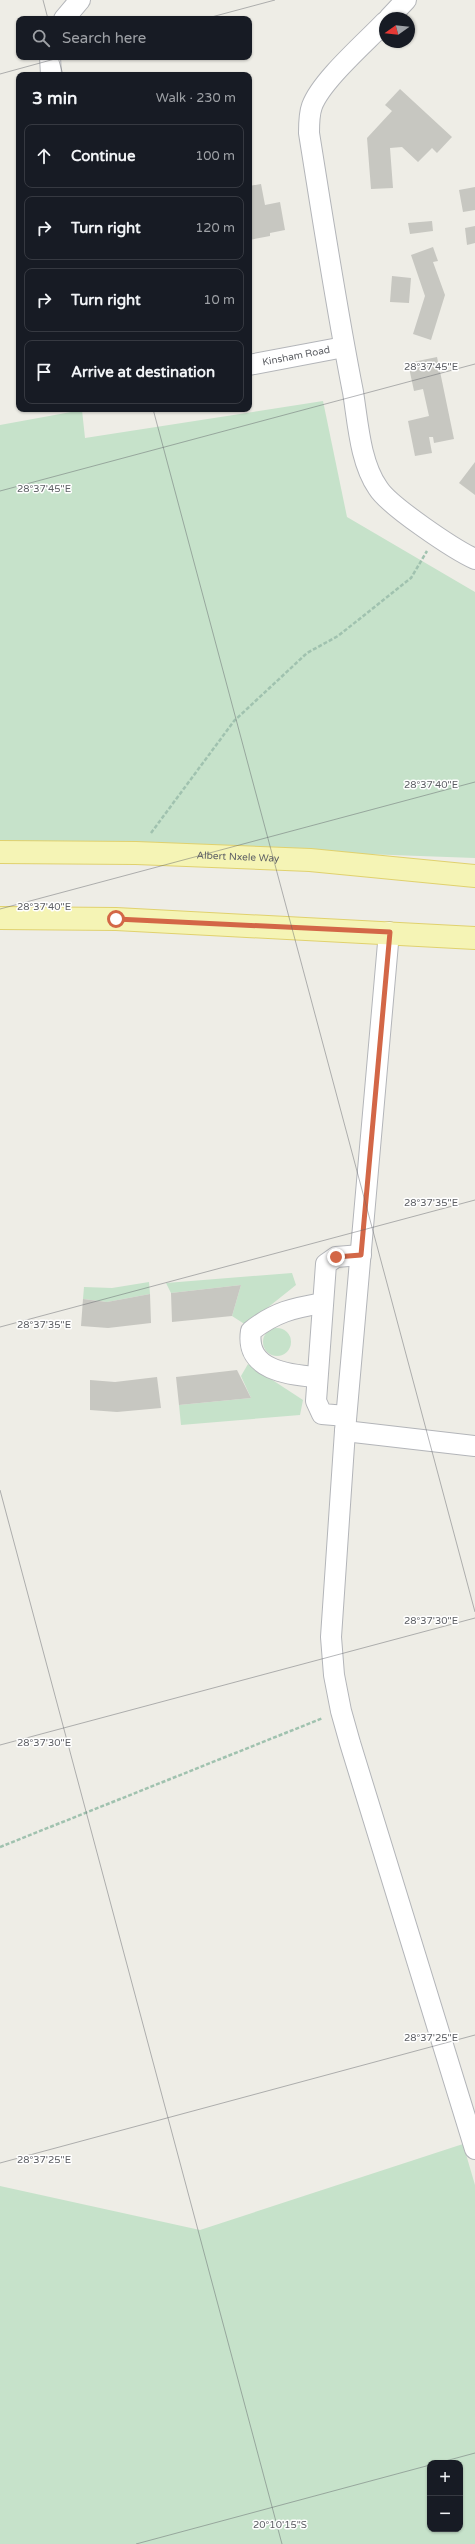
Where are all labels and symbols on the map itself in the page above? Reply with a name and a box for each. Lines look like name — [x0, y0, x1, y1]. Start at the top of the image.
north arrow — [379, 12, 415, 48]
street label: Kinsham Road — [261, 344, 331, 368]
text: 28°37'45"E — [404, 361, 458, 373]
text: 28°37'45"E — [17, 483, 71, 495]
text: 28°37'40"E — [404, 779, 458, 791]
street label: Albert Nxele Way — [196, 849, 280, 865]
text: 28°37'40"E — [17, 901, 71, 913]
route start — [107, 910, 125, 928]
text: 28°37'35"E — [404, 1197, 458, 1209]
route end — [327, 1248, 345, 1266]
text: 28°37'35"E — [17, 1319, 71, 1331]
text: 28°37'30"E — [404, 1615, 458, 1627]
text: 28°37'30"E — [17, 1737, 71, 1749]
text: 28°37'25"E — [404, 2032, 458, 2044]
text: 28°37'25"E — [17, 2154, 71, 2166]
text: 20°10'15"S — [253, 2519, 307, 2531]

